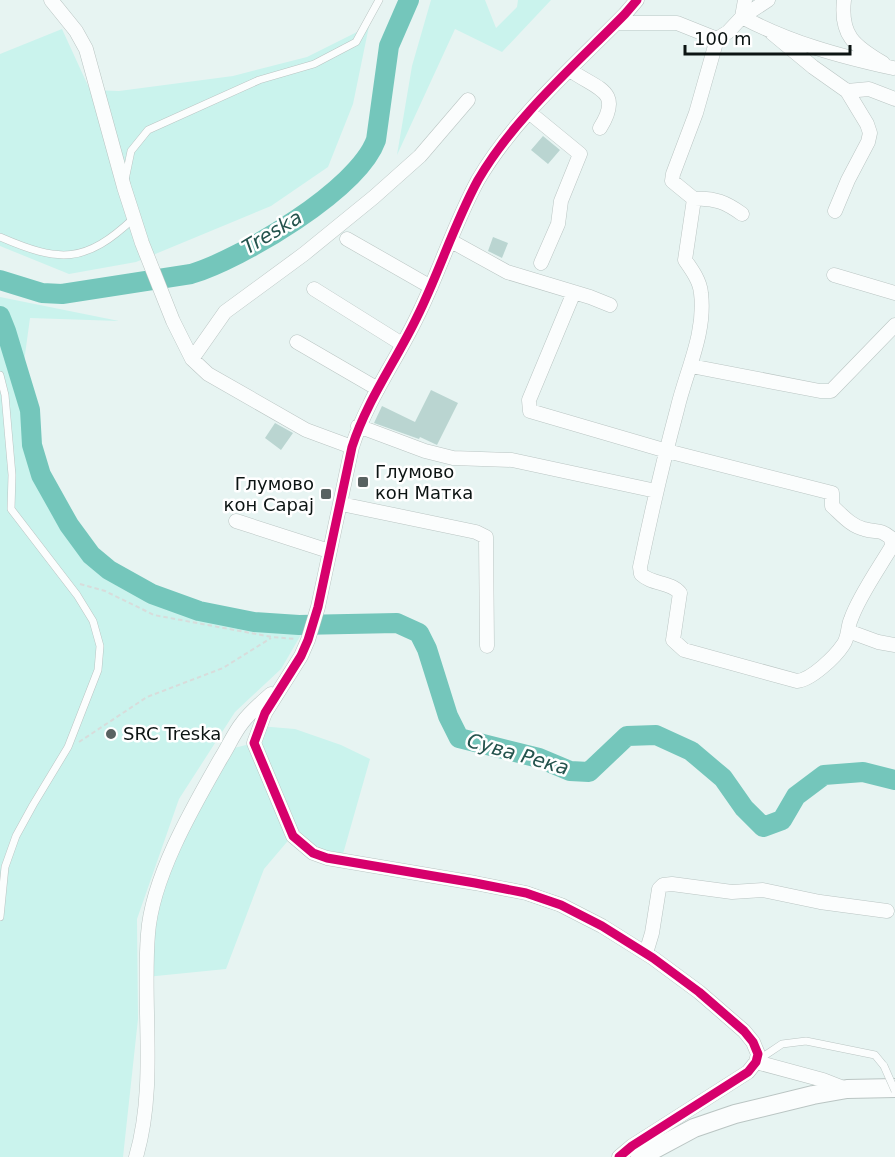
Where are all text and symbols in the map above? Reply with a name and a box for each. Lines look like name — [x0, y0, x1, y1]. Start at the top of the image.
scale bar — [685, 18, 850, 56]
text: 100 m — [694, 28, 752, 49]
water label: Treska — [238, 205, 306, 259]
place label: Глумово кон Матка — [375, 461, 473, 503]
place label: Глумово кон Сарај — [224, 473, 314, 515]
marker: Глумово кон Матка — [356, 475, 370, 489]
marker: Глумово кон Сарај — [319, 487, 333, 501]
place label: SRC Treska — [123, 723, 221, 744]
marker: SRC Treska — [104, 727, 118, 741]
water label: Сува Река — [464, 728, 572, 780]

